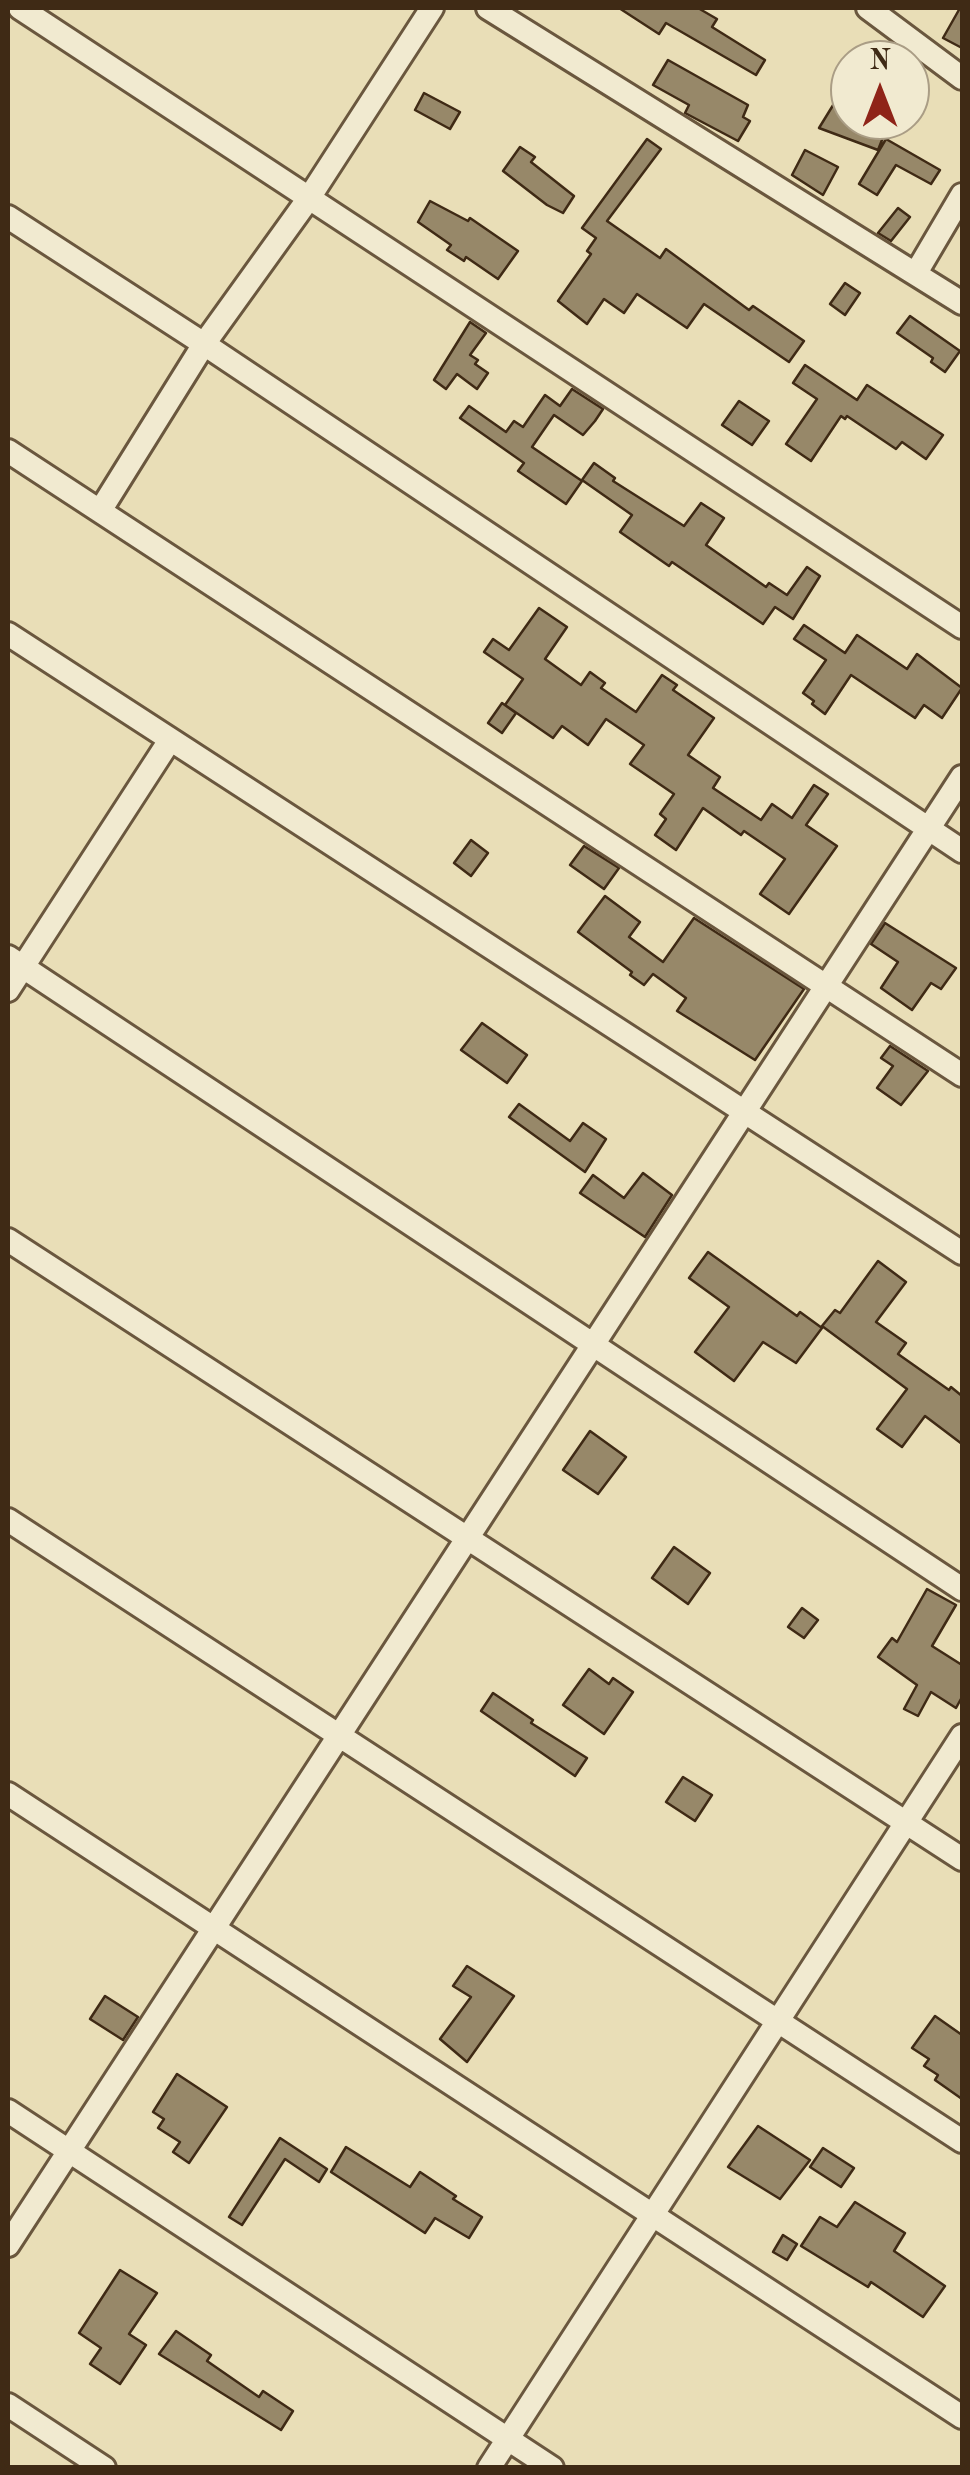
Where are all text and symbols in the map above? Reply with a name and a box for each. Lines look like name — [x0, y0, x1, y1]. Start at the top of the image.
north arrow — [830, 40, 930, 140]
text: N — [869, 48, 891, 76]

